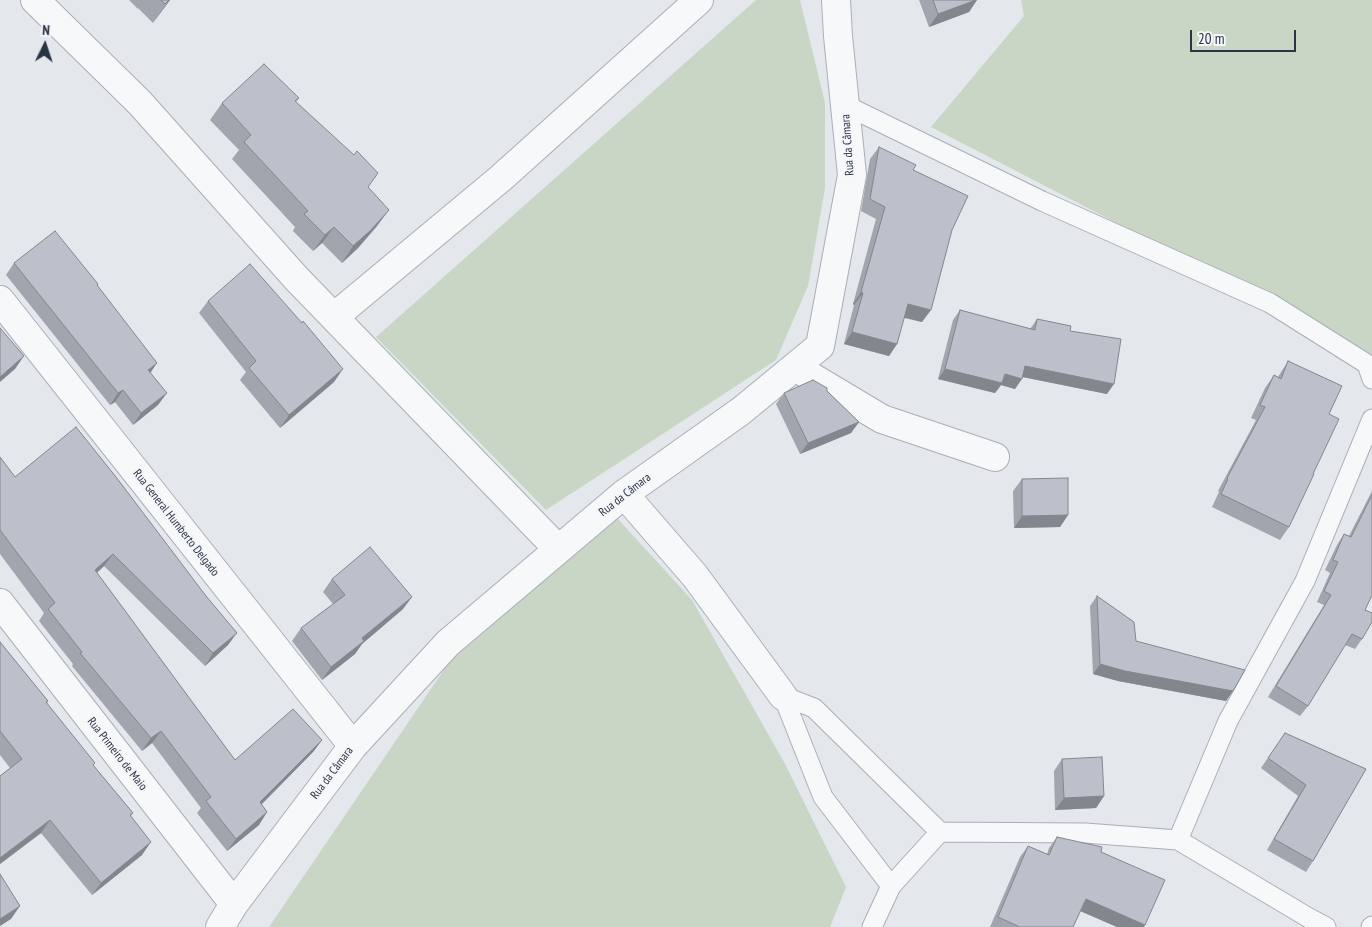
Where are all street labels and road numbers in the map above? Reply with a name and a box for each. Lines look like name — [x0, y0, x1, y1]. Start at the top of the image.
street label: Rua da Câmara — [839, 114, 857, 176]
street label: Rua General Humberto Delgado — [130, 467, 222, 579]
street label: Rua da Câmara — [596, 470, 654, 520]
street label: Rua Primeiro de Maio — [84, 715, 150, 793]
street label: Rua da Câmara — [308, 744, 356, 802]

